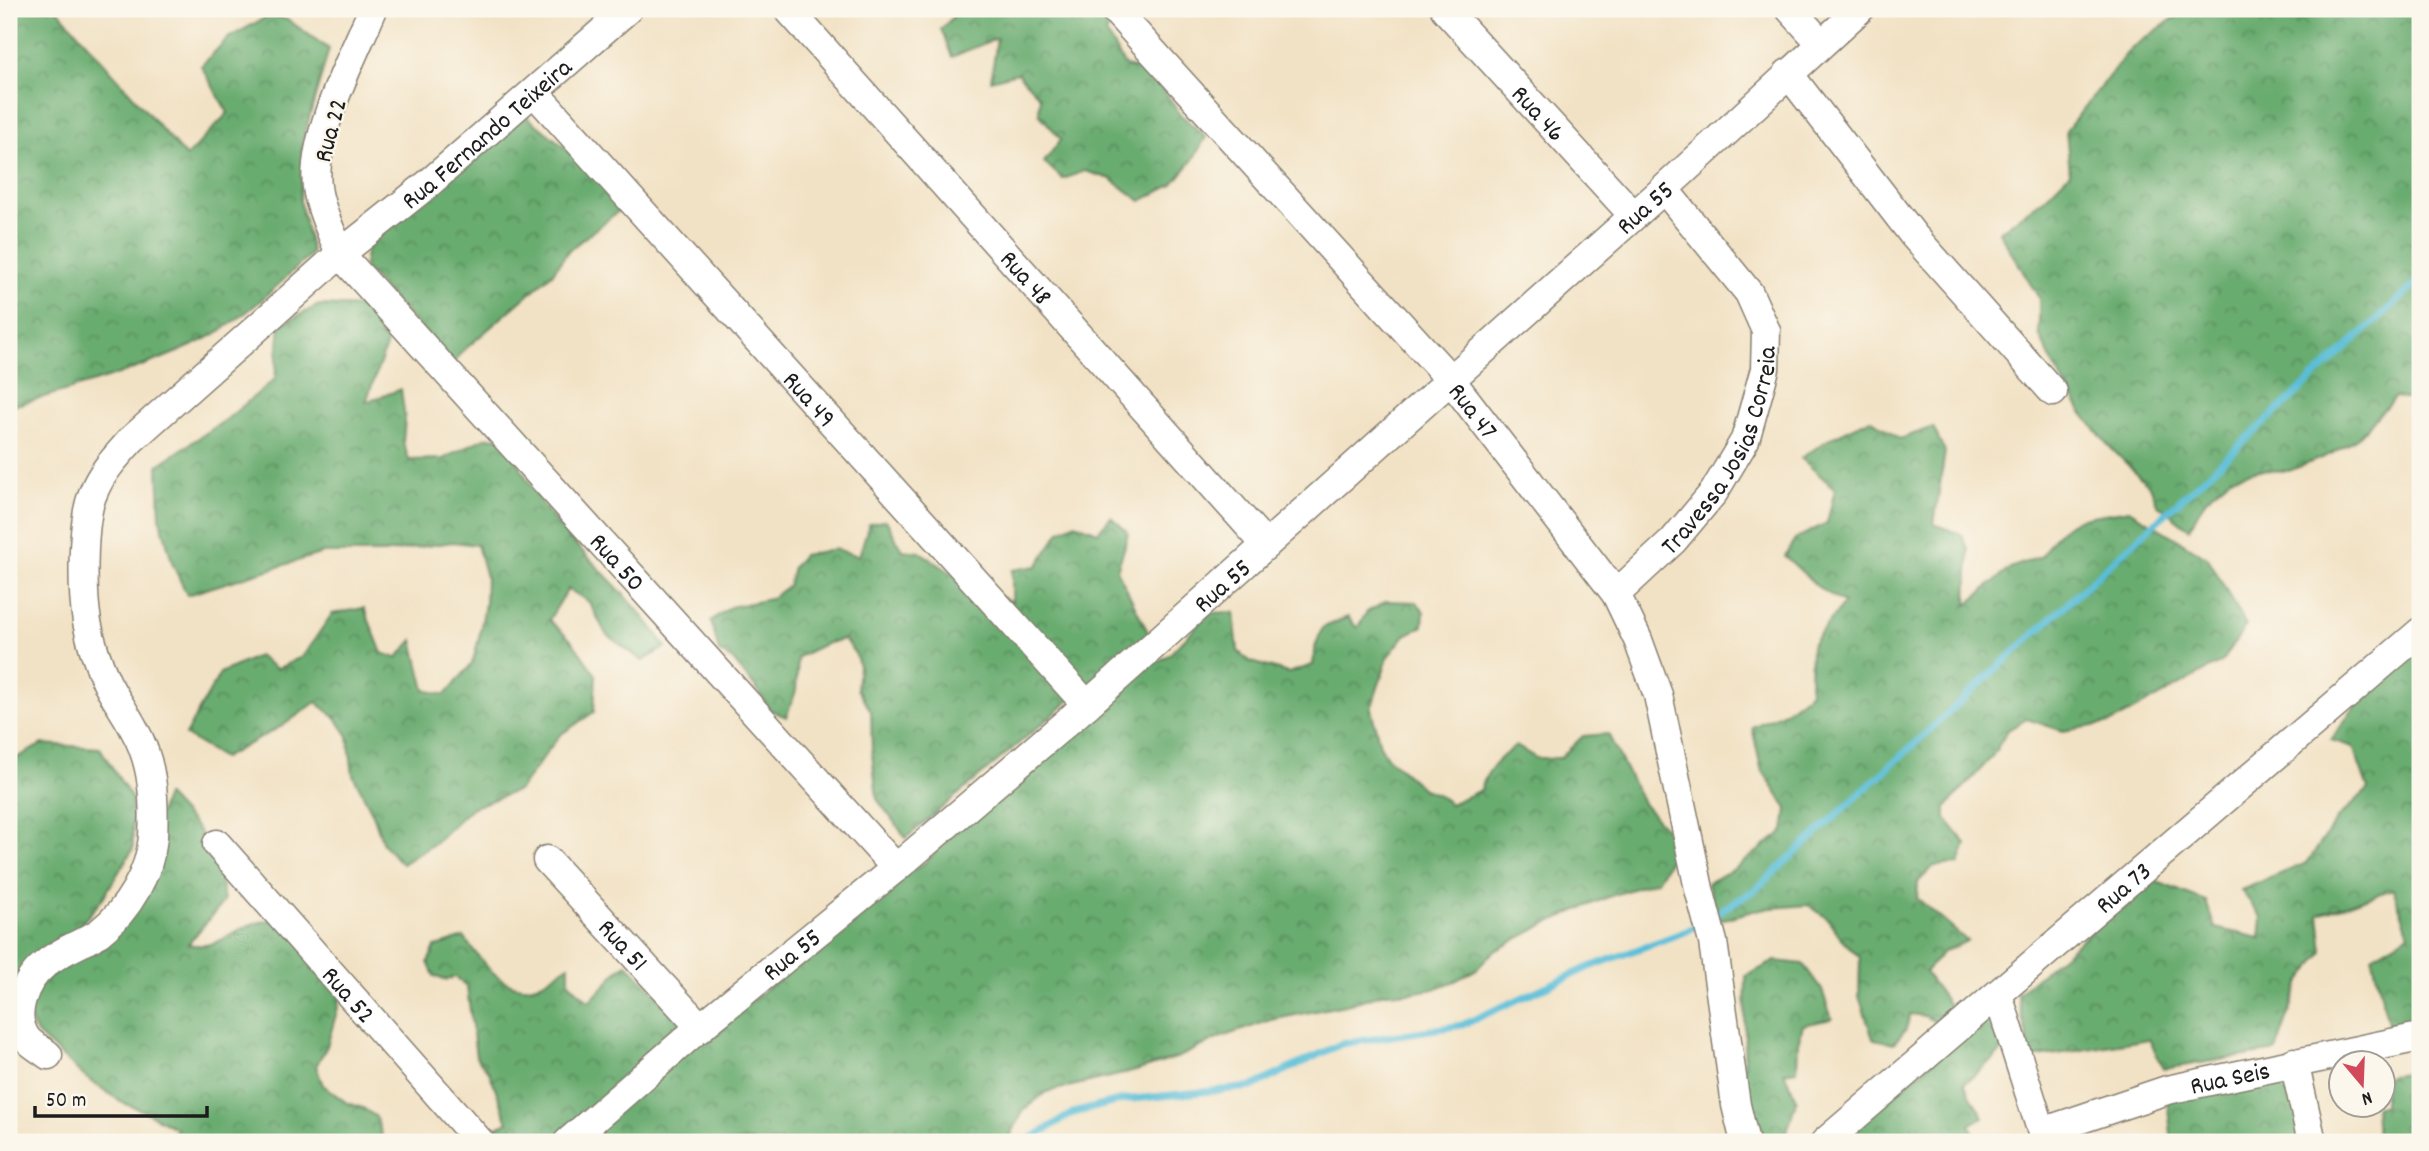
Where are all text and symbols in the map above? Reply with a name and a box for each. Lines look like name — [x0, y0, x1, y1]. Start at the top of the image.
street label: Rua Fernando Teixeira — [395, 51, 582, 220]
street label: Rua 46 — [1501, 78, 1573, 151]
street label: Rua 22 — [306, 95, 359, 167]
street label: Rua 55 — [1610, 174, 1684, 245]
street label: Rua 48 — [989, 243, 1059, 315]
street label: Travessa Josias Correia — [1654, 345, 1788, 565]
street label: Rua 49 — [772, 364, 843, 437]
street label: Rua 47 — [1437, 376, 1505, 448]
street label: Rua 50 — [579, 526, 652, 601]
street label: Rua 55 — [1187, 551, 1261, 623]
street label: Rua 73 — [2089, 855, 2161, 924]
street label: Rua 51 — [588, 912, 655, 981]
street label: Rua 55 — [756, 921, 831, 991]
street label: Rua 52 — [311, 959, 382, 1033]
north arrow — [2328, 1050, 2398, 1120]
street label: Rua Seis — [2187, 1054, 2274, 1107]
scale bar — [35, 1074, 206, 1118]
text: N — [2358, 1082, 2375, 1111]
text: 50 m — [46, 1087, 86, 1117]

